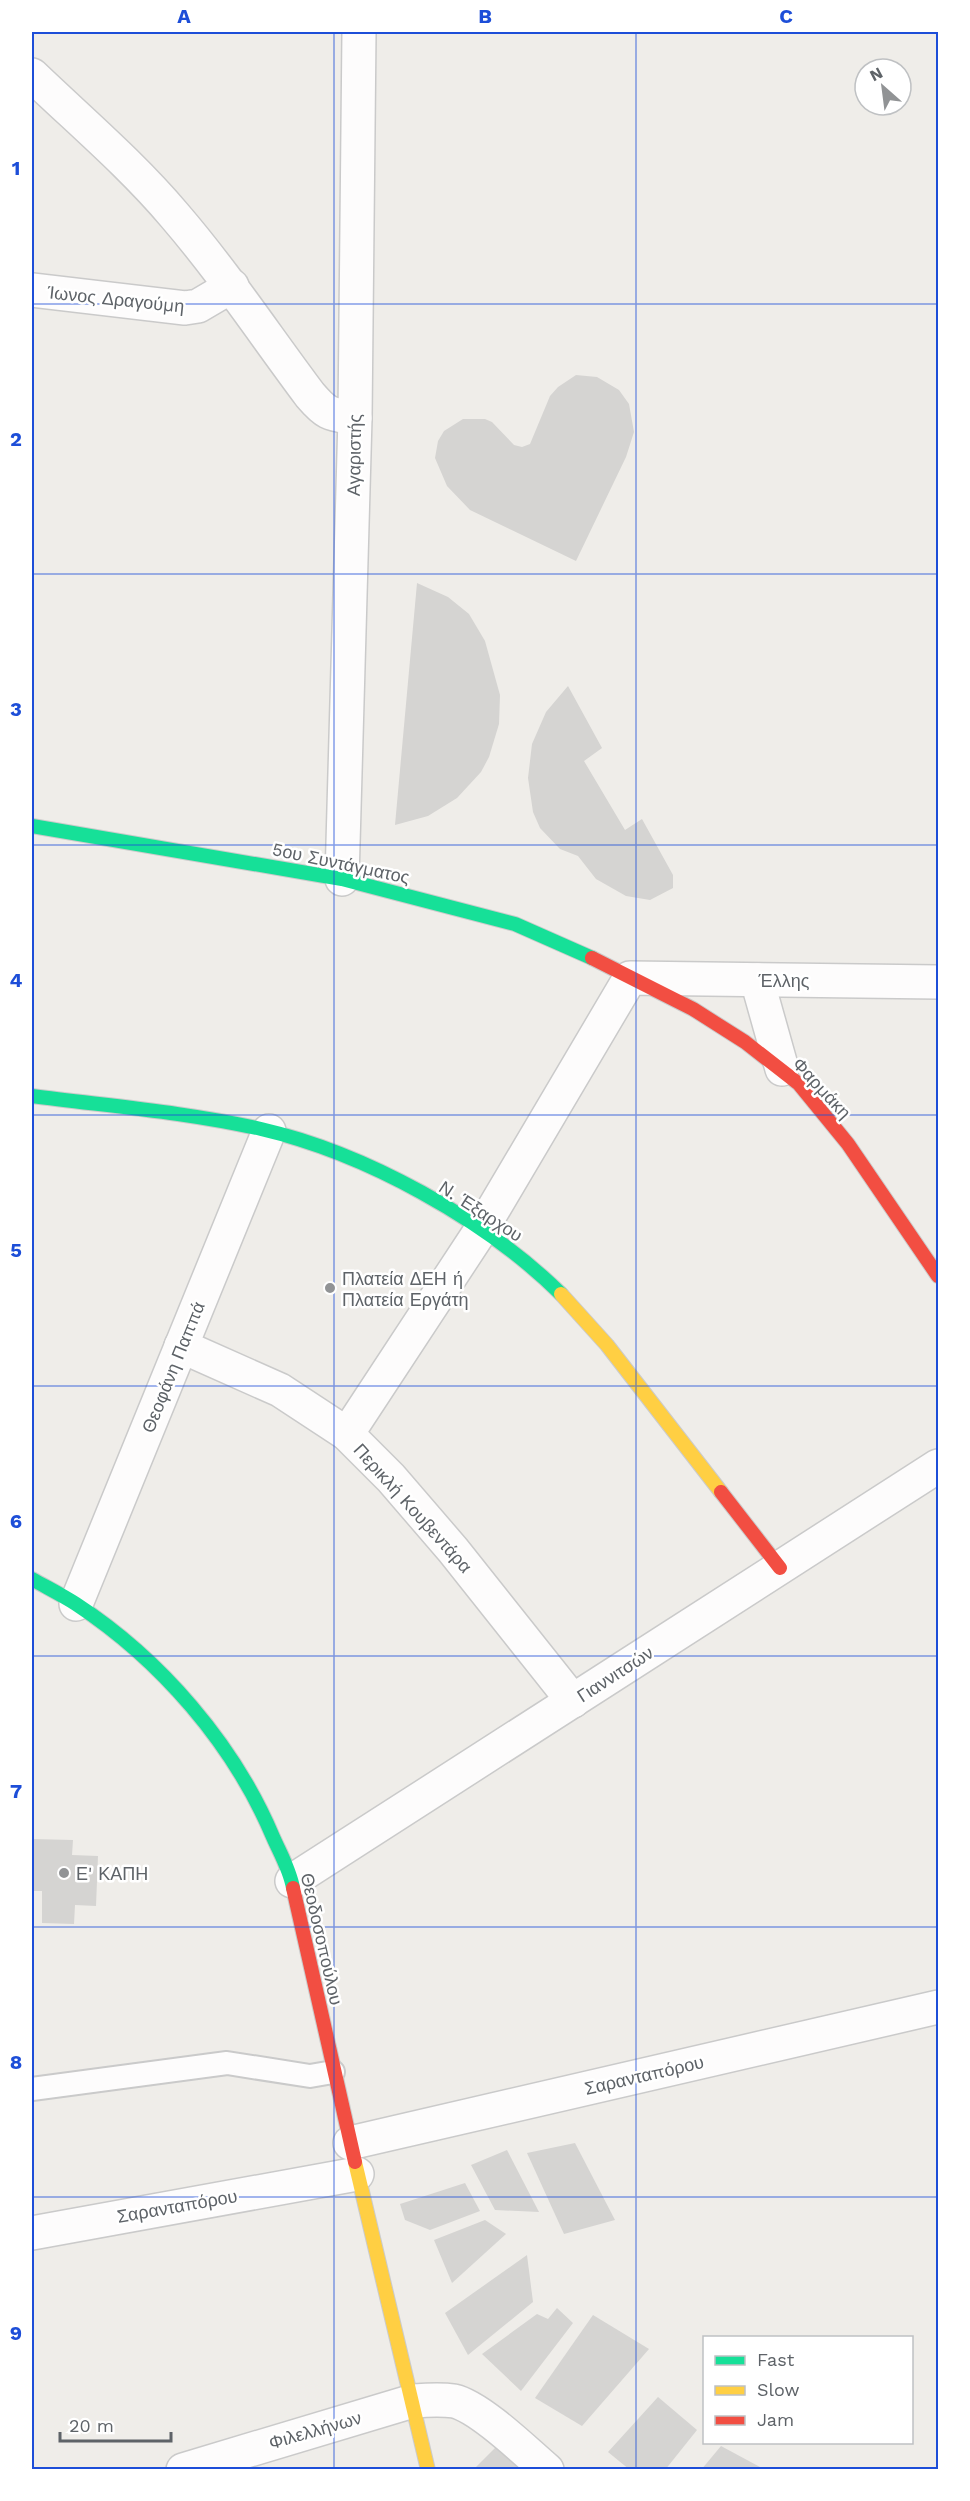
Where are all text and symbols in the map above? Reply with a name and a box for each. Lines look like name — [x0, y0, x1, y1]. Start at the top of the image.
text: A — [177, 4, 191, 28]
text: B — [478, 4, 492, 28]
text: C — [779, 4, 793, 28]
north arrow — [853, 57, 913, 117]
text: N — [866, 63, 886, 85]
text: 1 — [12, 156, 20, 180]
street label: Ίωνος Δραγούμη — [46, 281, 185, 317]
street label: Αγαριστής — [343, 413, 365, 496]
text: 2 — [10, 427, 22, 451]
text: 3 — [10, 697, 22, 721]
street label: 5ου Συντάγματος — [270, 838, 412, 888]
text: 4 — [10, 968, 23, 992]
street label: Έλλης — [758, 970, 810, 991]
street label: Φαρμάκη — [789, 1053, 855, 1123]
street label: Ν. Έξαρχου — [435, 1176, 527, 1246]
text: 5 — [10, 1238, 22, 1262]
place label: Πλατεία ΔΕΗ ή Πλατεία Εργάτη — [342, 1268, 469, 1310]
marker: Πλατεία ΔΕΗ ή Πλατεία Εργάτη — [323, 1281, 337, 1295]
street label: Θεοφάνη Παππά — [137, 1298, 209, 1436]
street label: Περικλή Κουβεντάρα — [350, 1439, 476, 1577]
text: 6 — [10, 1509, 22, 1533]
street label: Γιαννιτσών — [573, 1642, 657, 1706]
text: 7 — [10, 1779, 22, 1803]
place label: Ε' ΚΑΠΗ — [76, 1863, 148, 1884]
marker: Ε' ΚΑΠΗ — [57, 1866, 71, 1880]
street label: Θεοδοσοπούλου — [297, 1871, 347, 2007]
text: 8 — [10, 2050, 22, 2074]
street label: Σαρανταπόρου — [582, 2051, 706, 2099]
street label: Σαρανταπόρου — [115, 2185, 239, 2227]
text: 9 — [10, 2321, 22, 2345]
legend — [703, 2336, 913, 2444]
text: Fast — [757, 2349, 795, 2370]
text: Slow — [757, 2379, 800, 2400]
scale bar — [60, 2405, 171, 2443]
street label: Φιλελλήνων — [266, 2407, 364, 2453]
text: Jam — [757, 2409, 794, 2430]
text: 20 m — [69, 2415, 114, 2436]

